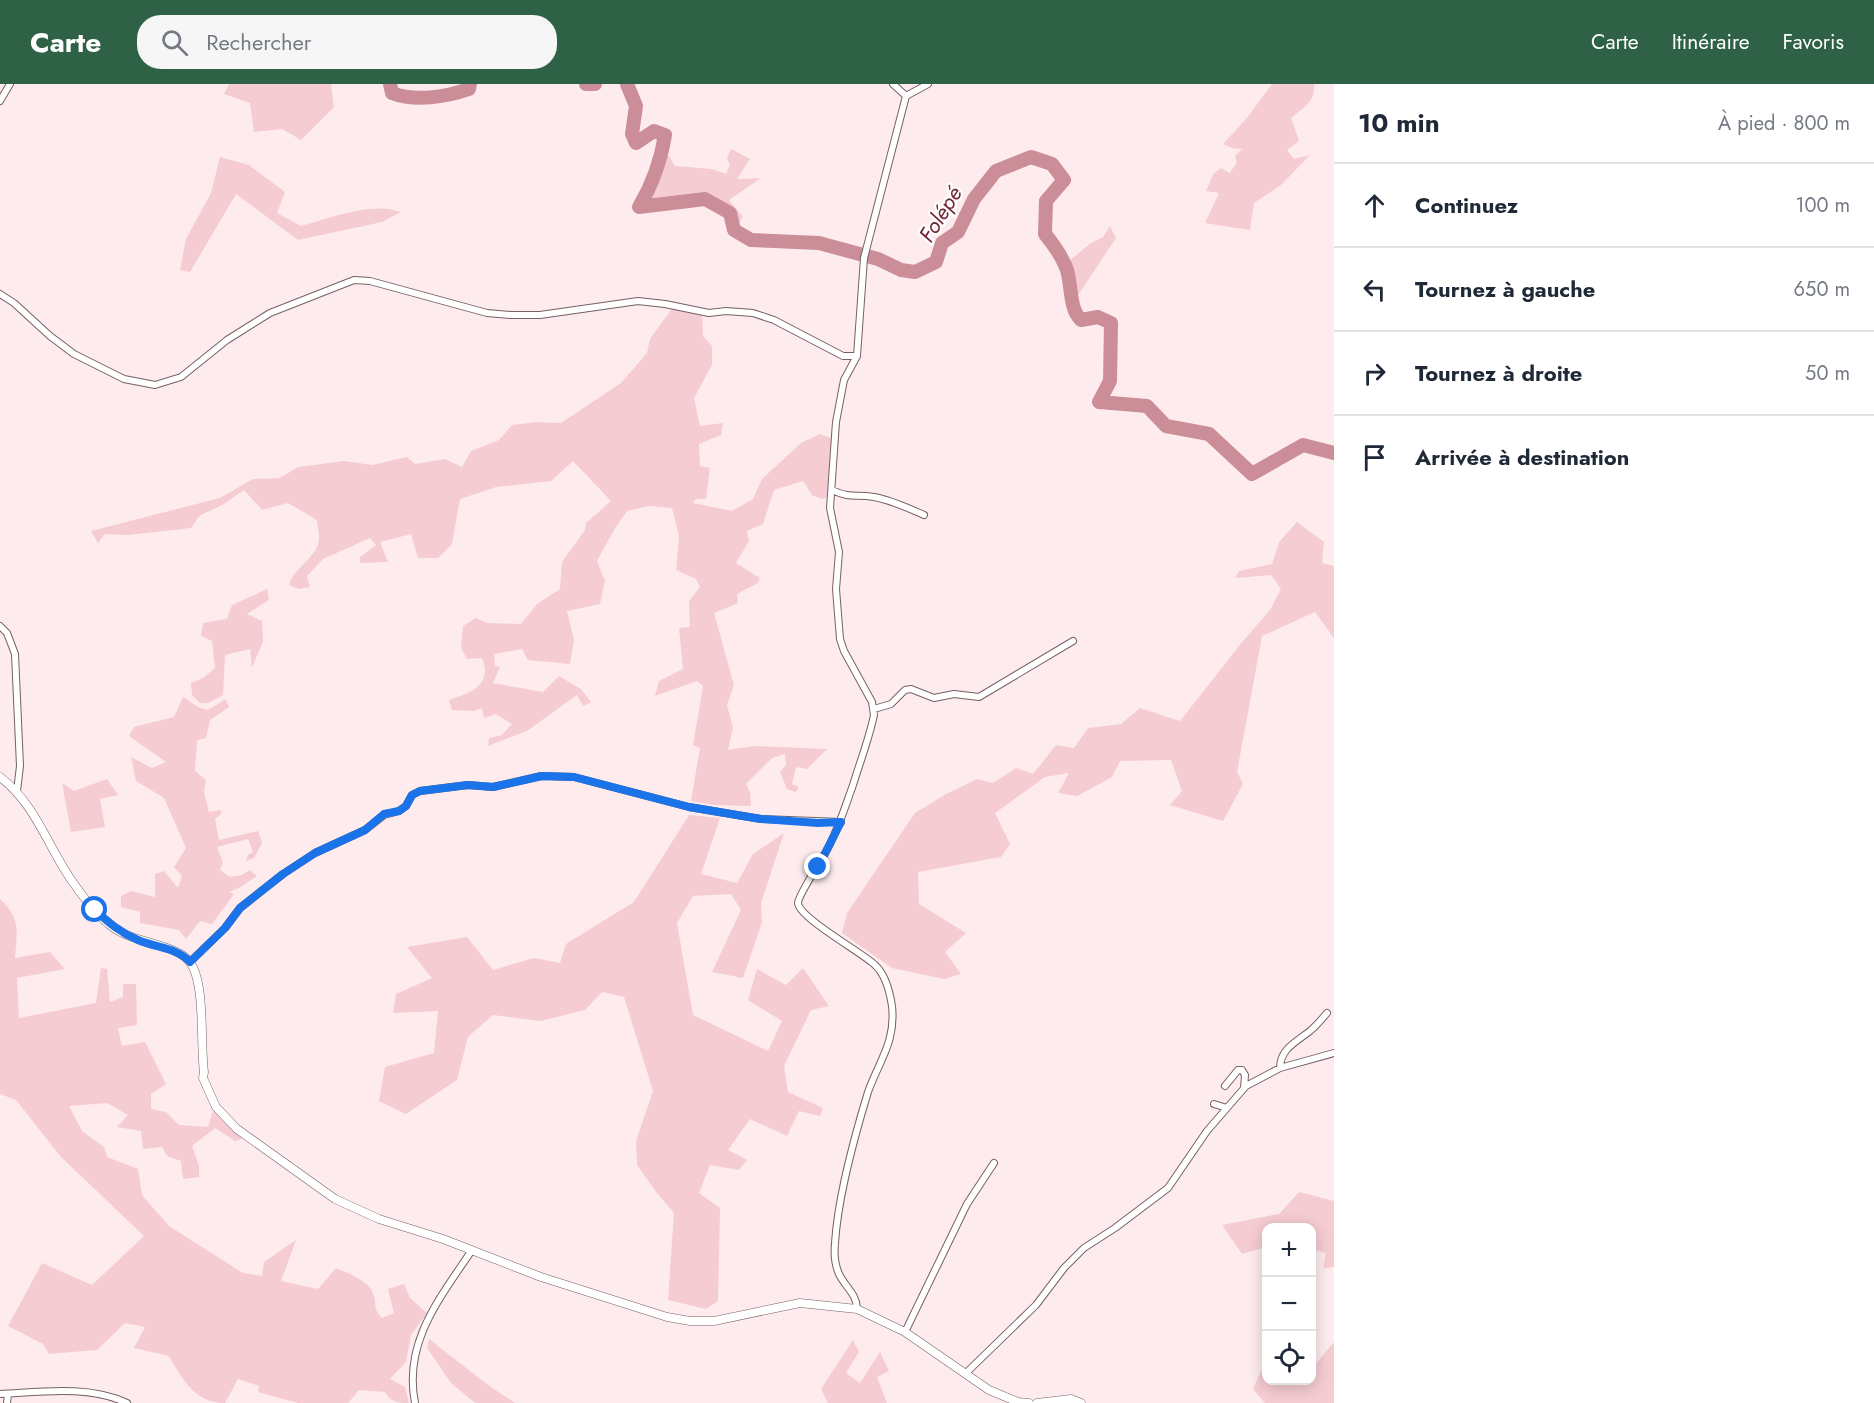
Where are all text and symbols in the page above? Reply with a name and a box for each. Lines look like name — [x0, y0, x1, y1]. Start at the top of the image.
search box — [137, 15, 557, 69]
text: Carte — [30, 22, 101, 63]
icon: search — [158, 26, 191, 59]
text: Rechercher — [206, 26, 311, 58]
text: Carte — [1591, 27, 1639, 57]
text: Itinéraire — [1672, 27, 1750, 57]
text: Favoris — [1783, 27, 1844, 57]
text: 10 min — [1358, 104, 1440, 142]
text: À pied · 800 m — [1718, 109, 1850, 138]
water label: Folépé — [910, 179, 970, 248]
icon: ahead — [1358, 189, 1391, 222]
text: Continuez — [1415, 189, 1518, 221]
text: 100 m — [1795, 191, 1850, 220]
icon: left — [1358, 273, 1391, 306]
text: Tournez à gauche — [1415, 273, 1595, 305]
text: 650 m — [1794, 275, 1850, 304]
icon: right — [1358, 357, 1391, 390]
text: Tournez à droite — [1415, 357, 1582, 389]
text: 50 m — [1805, 359, 1850, 388]
icon: arrive — [1358, 441, 1391, 474]
text: Arrivée à destination — [1415, 441, 1629, 473]
route end — [804, 853, 830, 879]
route start — [81, 896, 107, 922]
map controls — [1262, 1223, 1316, 1385]
button: + — [1262, 1223, 1316, 1277]
button: − — [1262, 1277, 1316, 1331]
button: locate — [1262, 1331, 1316, 1385]

